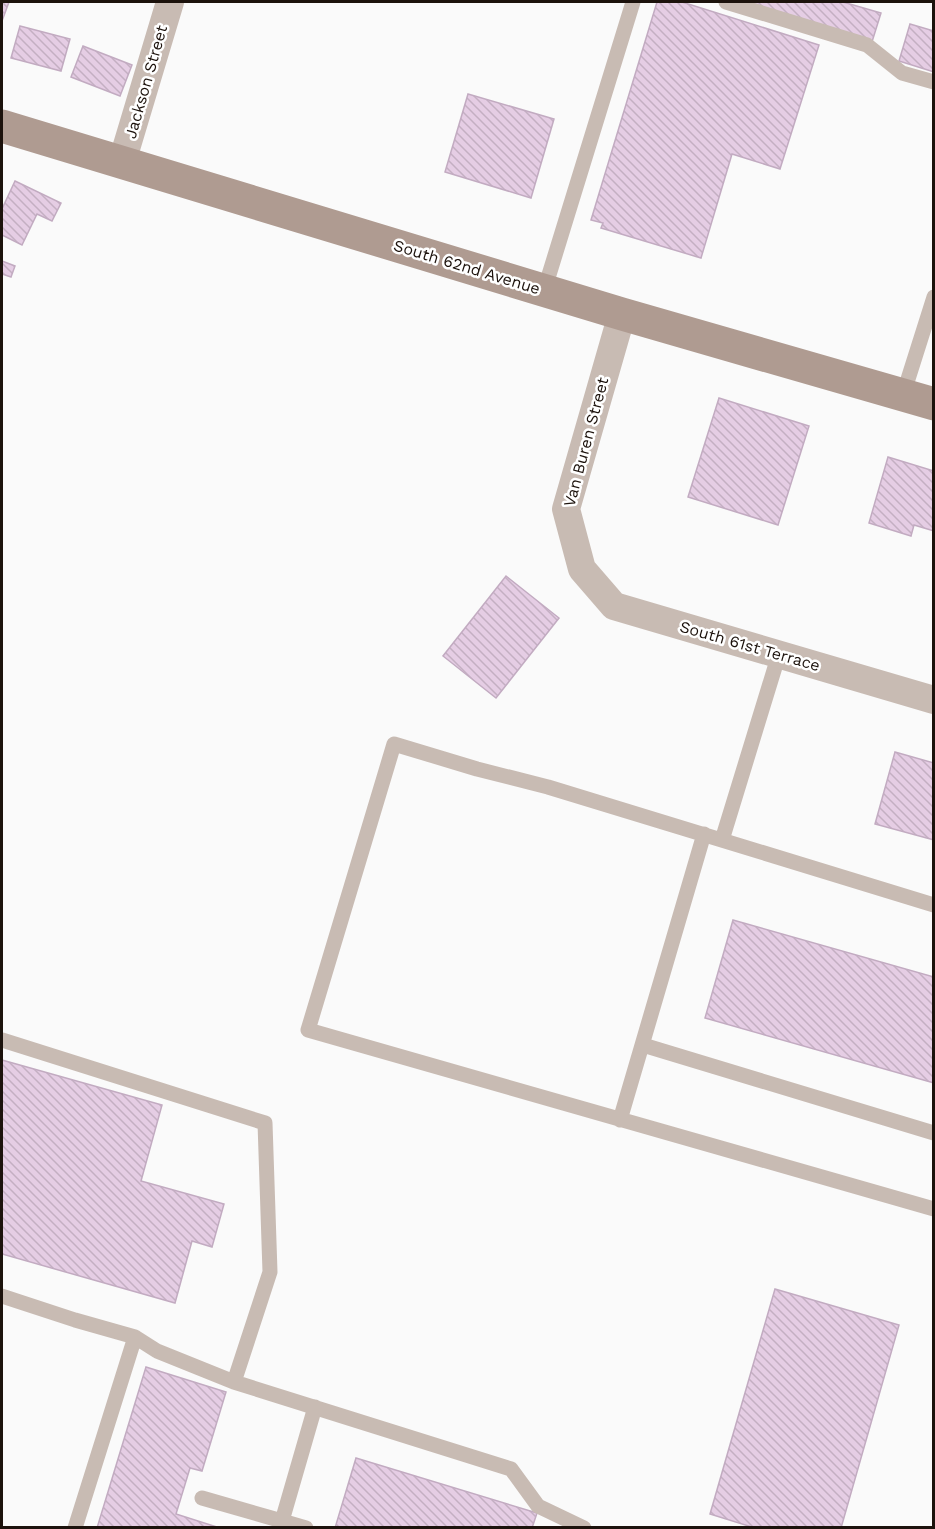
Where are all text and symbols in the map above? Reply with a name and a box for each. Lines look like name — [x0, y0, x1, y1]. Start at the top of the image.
street label: Jackson Street — [121, 23, 171, 141]
street label: South 62nd Avenue — [391, 236, 543, 298]
street label: Van Buren Street — [560, 375, 612, 509]
street label: South 61st Terrace — [678, 617, 822, 675]

